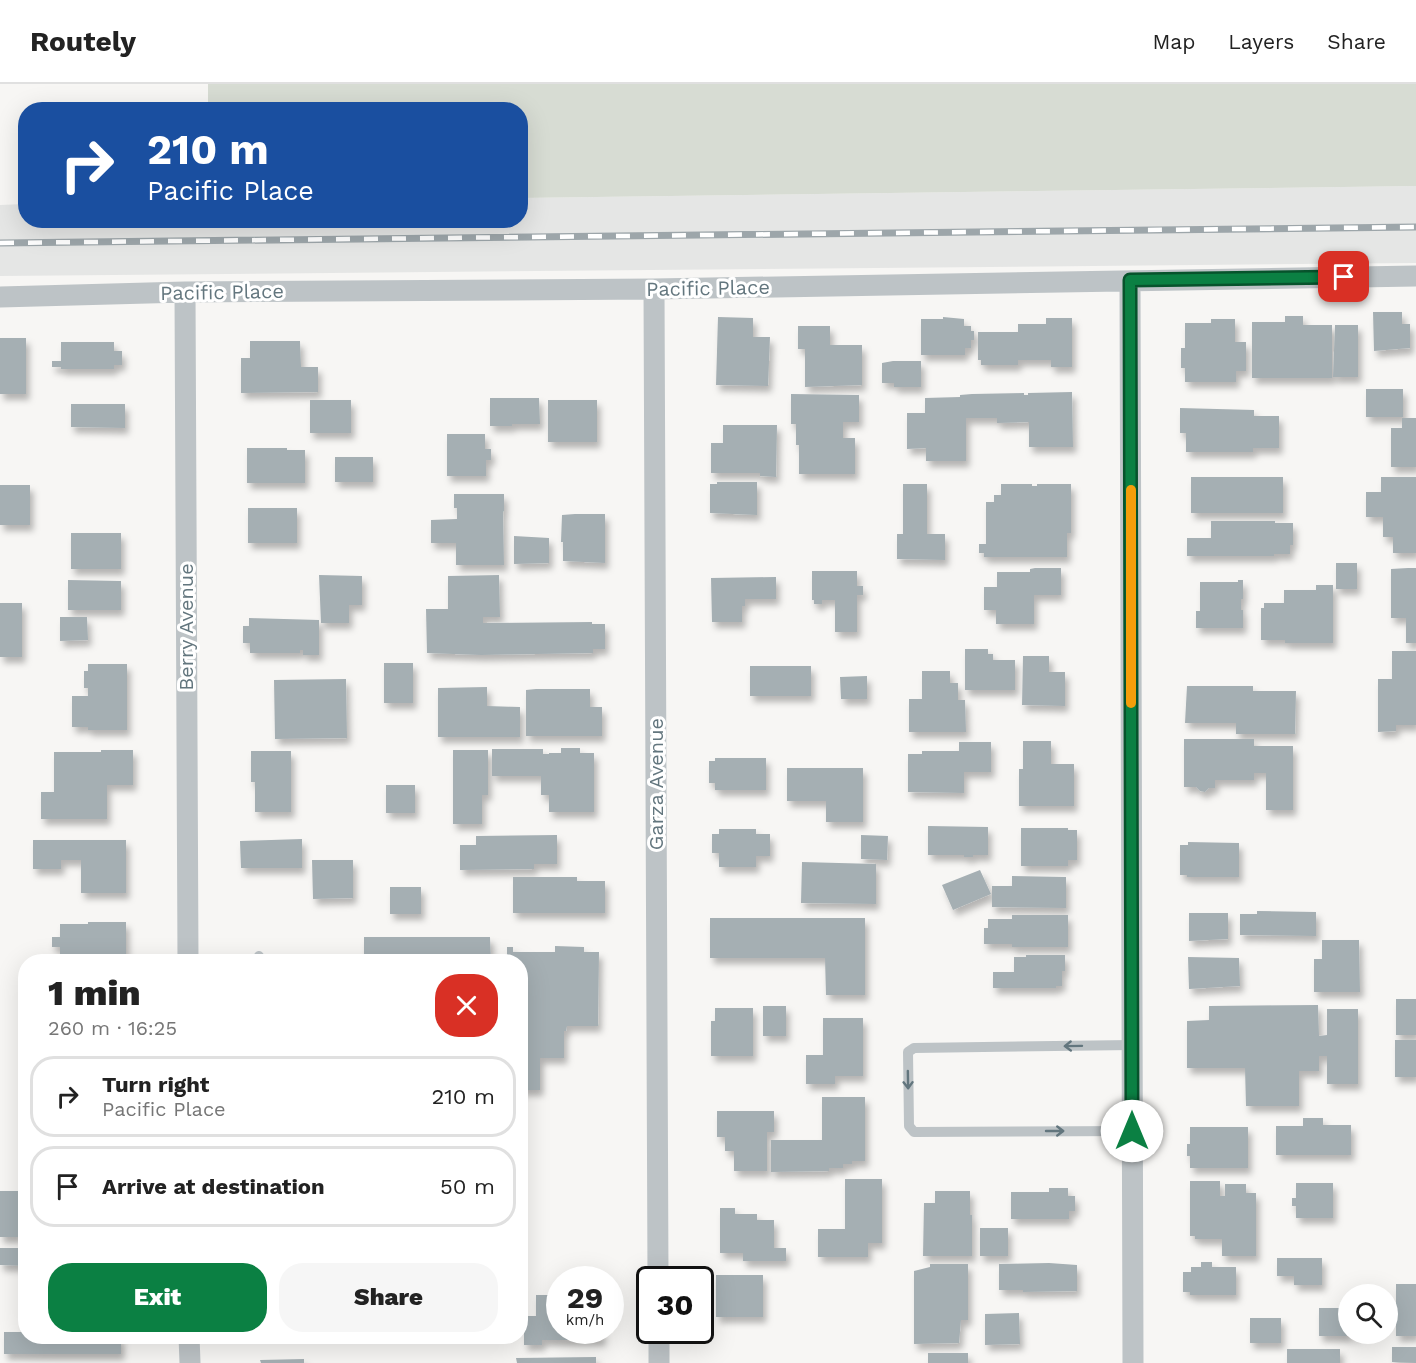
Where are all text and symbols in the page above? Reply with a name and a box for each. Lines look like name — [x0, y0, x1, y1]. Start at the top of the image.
text: Routely — [30, 25, 136, 58]
text: Map — [1152, 29, 1195, 54]
text: Layers — [1228, 29, 1294, 54]
text: Share — [1327, 29, 1386, 54]
text: 210 m — [147, 125, 269, 174]
icon: right — [48, 126, 126, 204]
text: Pacific Place — [147, 175, 314, 207]
pin — [1318, 251, 1369, 302]
icon: arrive — [1327, 260, 1360, 293]
street label: Pacific Place — [646, 275, 770, 301]
street label: Pacific Place — [160, 279, 284, 305]
street label: Berry Avenue — [174, 563, 198, 691]
street label: Garza Avenue — [644, 718, 668, 850]
text: 1 min — [48, 972, 141, 1014]
button: close — [435, 974, 498, 1037]
text: 260 m · 16:25 — [48, 1016, 177, 1040]
one-way arrow — [1064, 1040, 1084, 1052]
one-way arrow — [902, 1070, 914, 1090]
text: Turn right — [102, 1072, 209, 1097]
icon: right — [51, 1080, 84, 1113]
text: 210 m — [431, 1084, 495, 1109]
text: Pacific Place — [102, 1097, 226, 1121]
position arrow — [1100, 1099, 1164, 1163]
one-way arrow — [1045, 1125, 1065, 1137]
icon: arrive — [51, 1170, 84, 1203]
text: Arrive at destination — [102, 1174, 325, 1199]
text: 50 m — [440, 1174, 495, 1199]
button: Exit — [48, 1263, 267, 1332]
button: Share — [279, 1263, 498, 1332]
speed limit sign: 30 — [636, 1266, 714, 1344]
text: 29 — [567, 1280, 603, 1315]
map controls — [1338, 1284, 1398, 1344]
button: search — [1338, 1284, 1398, 1344]
text: km/h — [566, 1311, 604, 1329]

